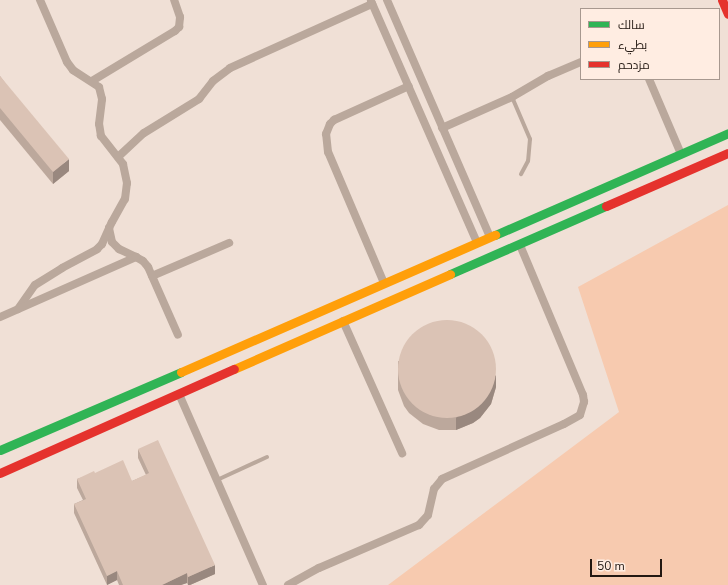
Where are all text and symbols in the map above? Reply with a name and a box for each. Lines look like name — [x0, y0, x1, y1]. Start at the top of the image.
legend — [580, 8, 720, 80]
text: سالك — [618, 17, 645, 33]
text: بطيء — [618, 37, 647, 53]
text: مزدحم — [618, 57, 650, 73]
scale bar — [592, 551, 664, 577]
text: 50 m — [597, 558, 625, 574]

